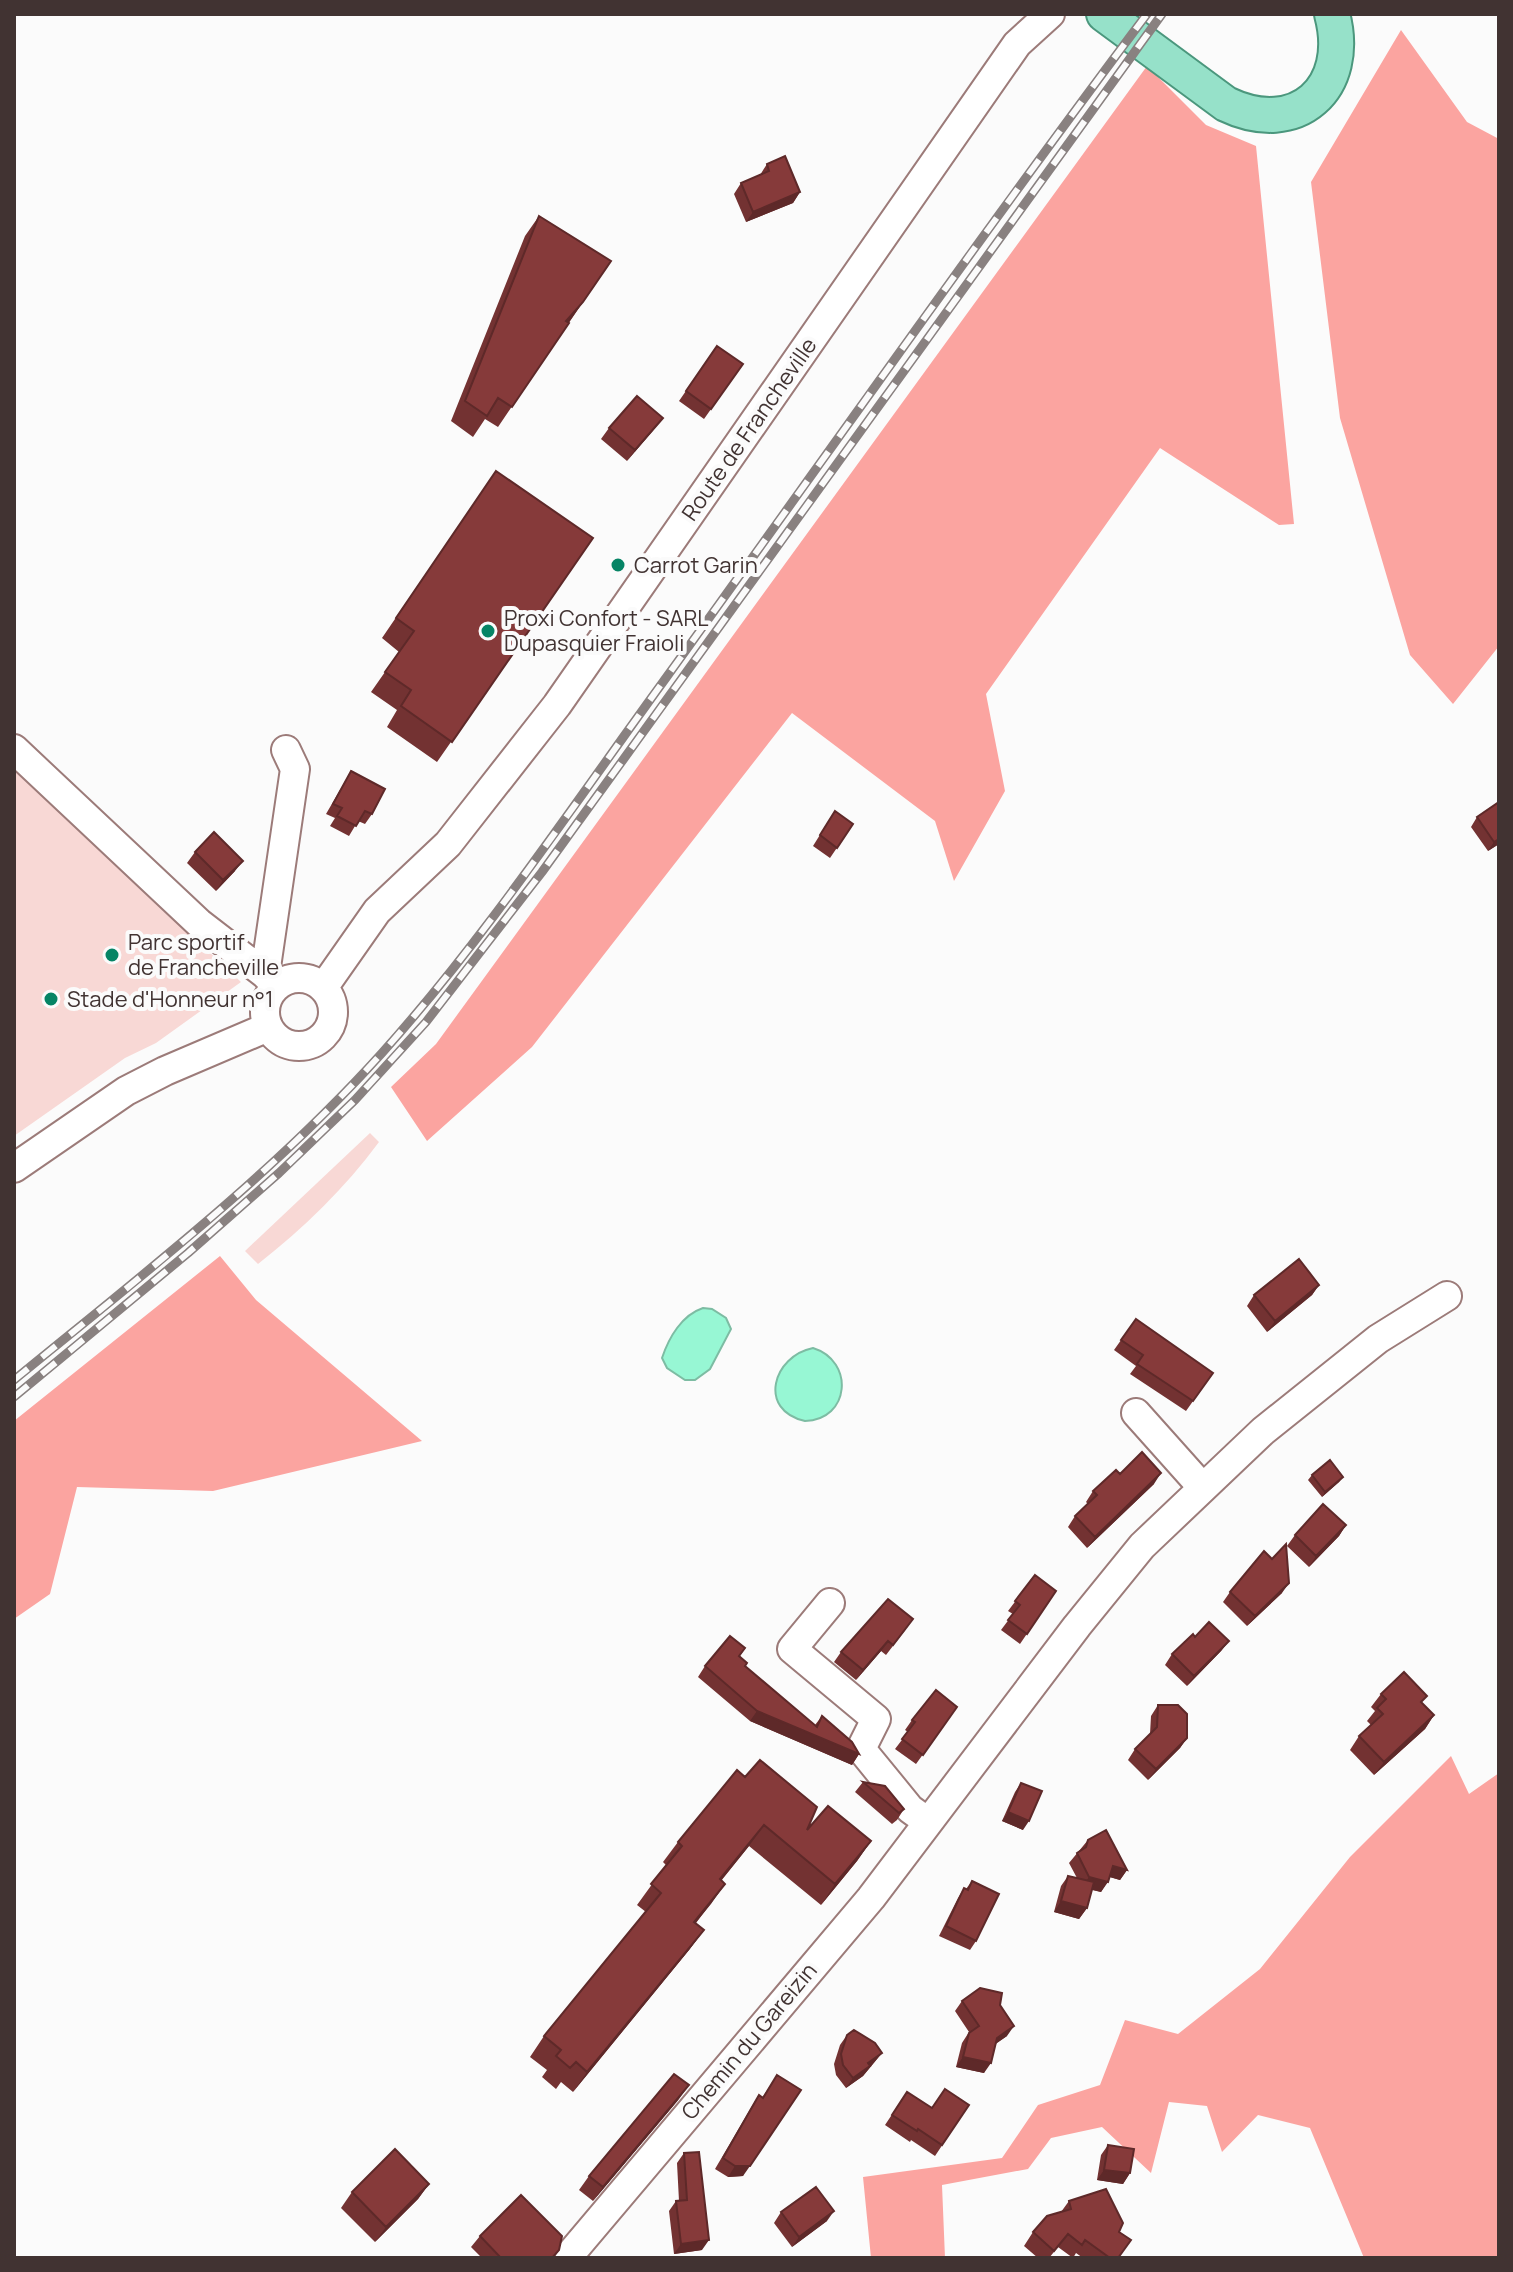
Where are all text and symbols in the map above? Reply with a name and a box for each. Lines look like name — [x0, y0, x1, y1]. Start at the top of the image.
street label: Route de Francheville — [675, 332, 824, 526]
place label: Carrot Garin — [634, 550, 758, 580]
marker: Carrot Garin — [609, 556, 627, 574]
place label: Proxi Confort - SARL Dupasquier Fraioli — [504, 603, 709, 658]
marker: Proxi Confort - SARL Dupasquier Fraioli — [479, 622, 497, 640]
place label: Parc sportif de Francheville — [128, 927, 279, 982]
marker: Parc sportif de Francheville — [103, 946, 121, 964]
place label: Stade d'Honneur n°1 — [67, 984, 274, 1014]
marker: Stade d'Honneur n°1 — [42, 990, 60, 1008]
street label: Chemin du Gareizin — [674, 1956, 824, 2126]

